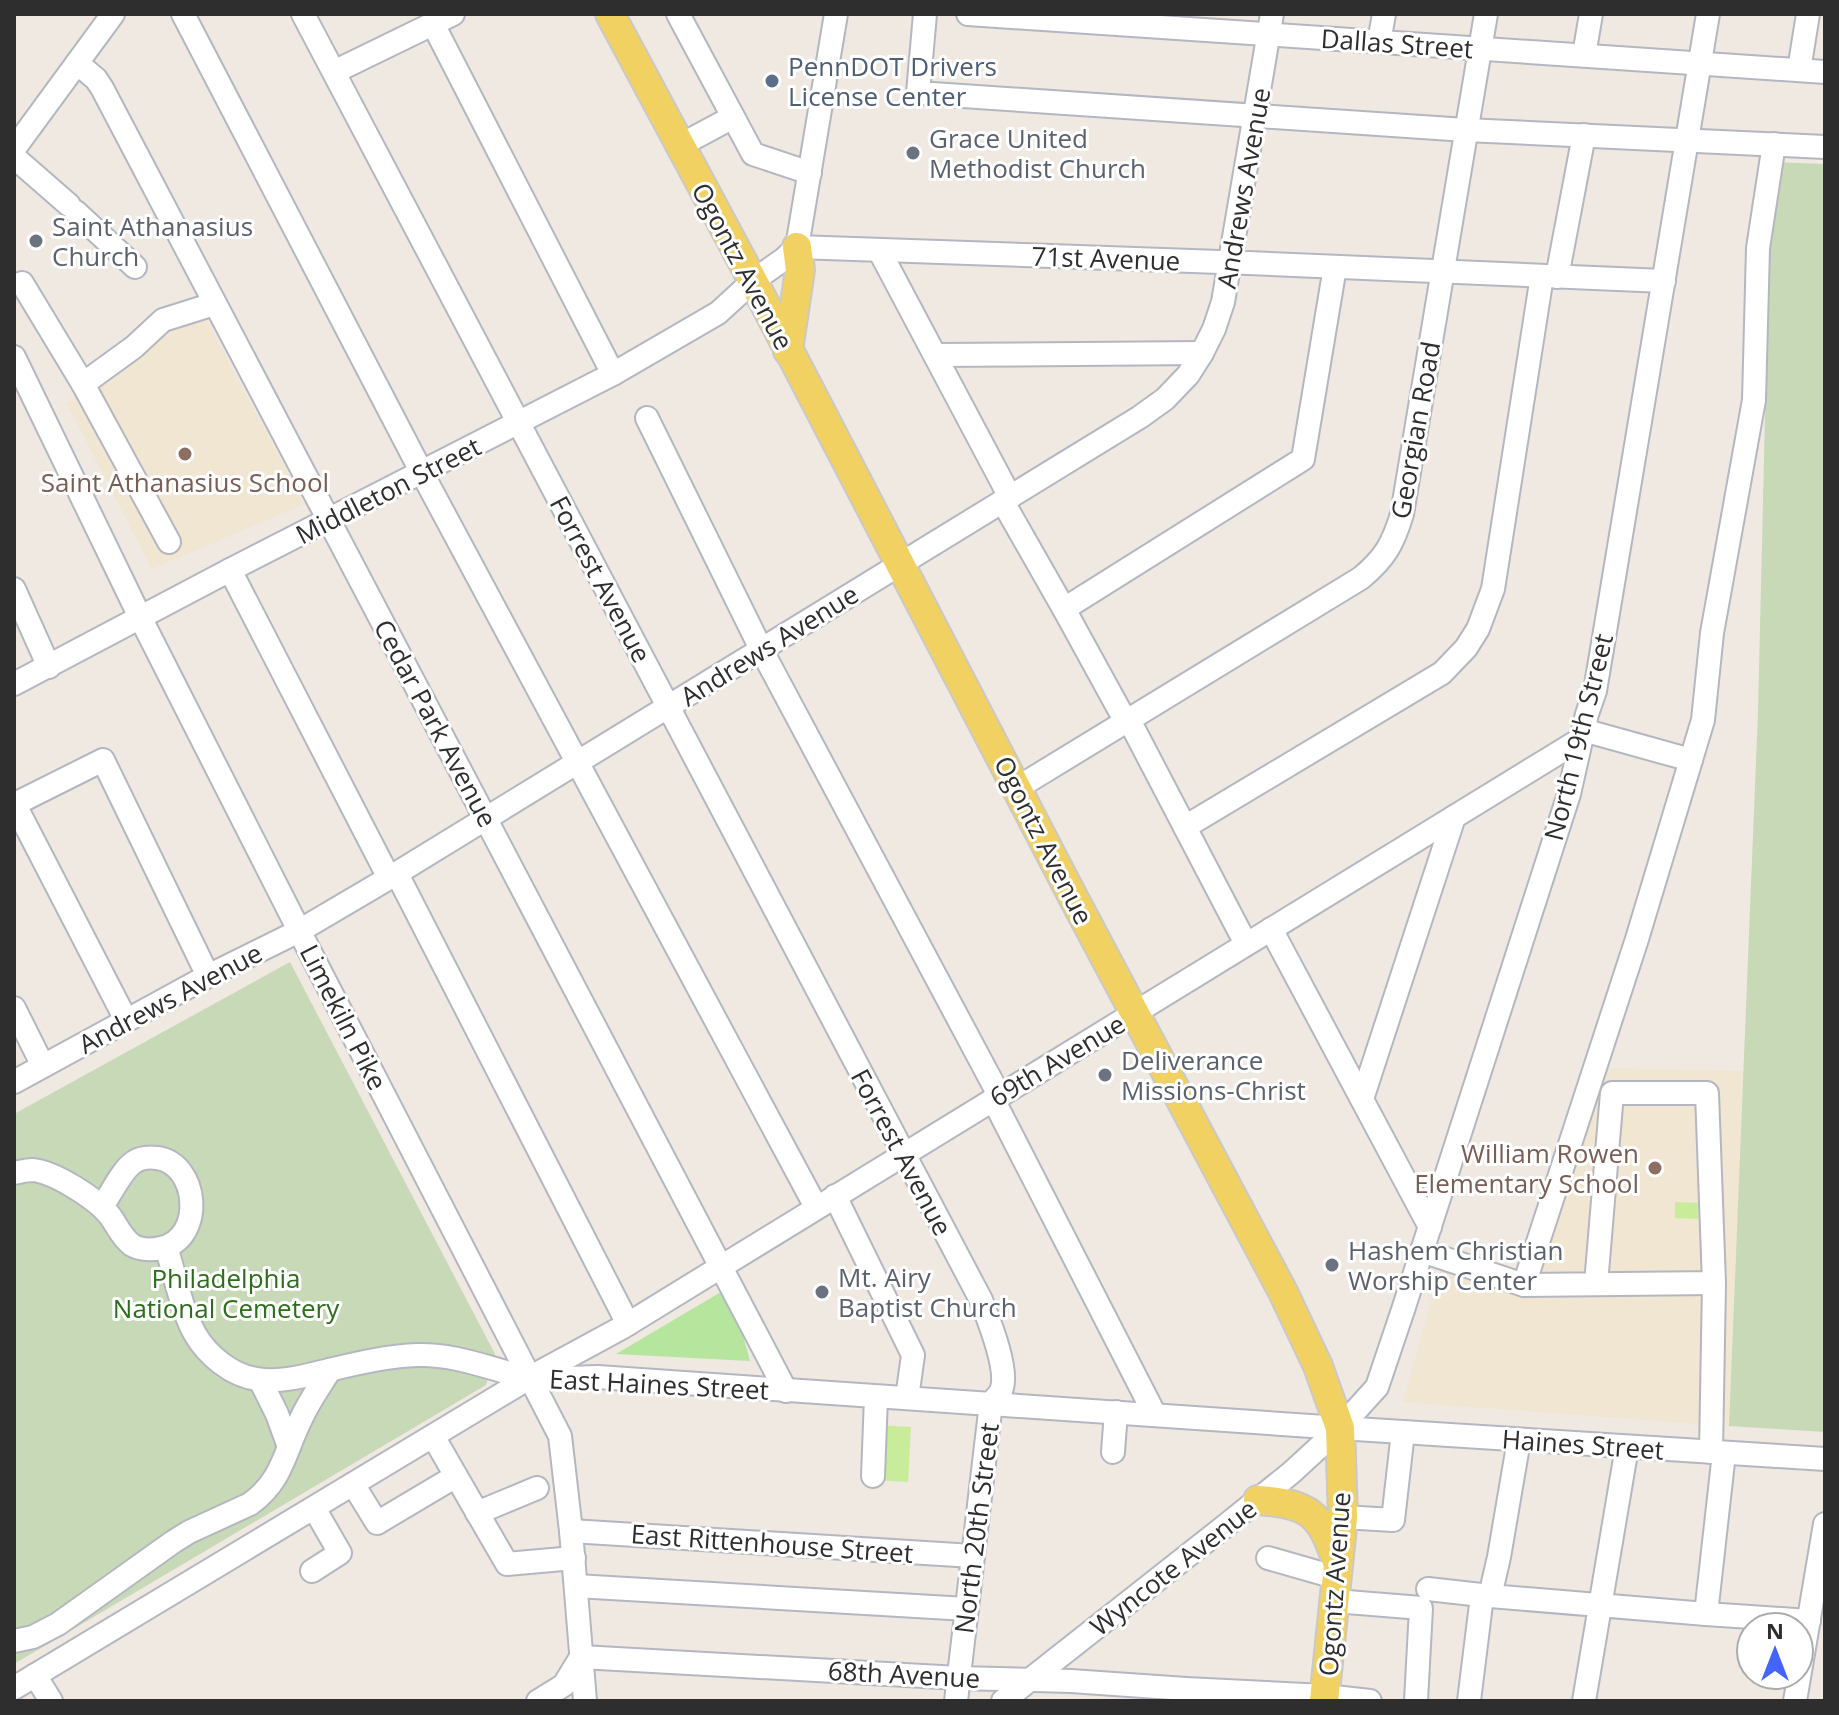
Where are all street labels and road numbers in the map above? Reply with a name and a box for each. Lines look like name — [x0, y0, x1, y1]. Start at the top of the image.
street label: Dallas Street — [1320, 20, 1474, 66]
street label: Andrews Avenue — [1208, 85, 1278, 291]
street label: Ogontz Avenue — [684, 176, 802, 356]
street label: 71st Avenue — [1031, 237, 1181, 279]
street label: Georgian Road — [1382, 338, 1448, 522]
street label: Middleton Street — [289, 428, 487, 552]
street label: Forrest Avenue — [542, 489, 660, 669]
street label: Andrews Avenue — [673, 576, 865, 714]
street label: Cedar Park Avenue — [366, 613, 506, 833]
street label: North 19th Street — [1535, 630, 1621, 844]
street label: Ogontz Avenue — [986, 750, 1102, 930]
street label: Andrews Avenue — [72, 934, 268, 1062]
street label: Limekiln Pike — [292, 938, 396, 1096]
street label: 69th Avenue — [982, 1005, 1132, 1115]
street label: Forrest Avenue — [843, 1062, 961, 1242]
street label: East Haines Street — [548, 1360, 770, 1408]
street label: Haines Street — [1501, 1420, 1665, 1468]
street label: North 20th Street — [945, 1421, 1007, 1635]
street label: Wyncote Avenue — [1082, 1491, 1264, 1643]
street label: Ogontz Avenue — [1310, 1491, 1358, 1677]
street label: East Rittenhouse Street — [630, 1515, 914, 1571]
street label: 68th Avenue — [827, 1652, 981, 1696]

